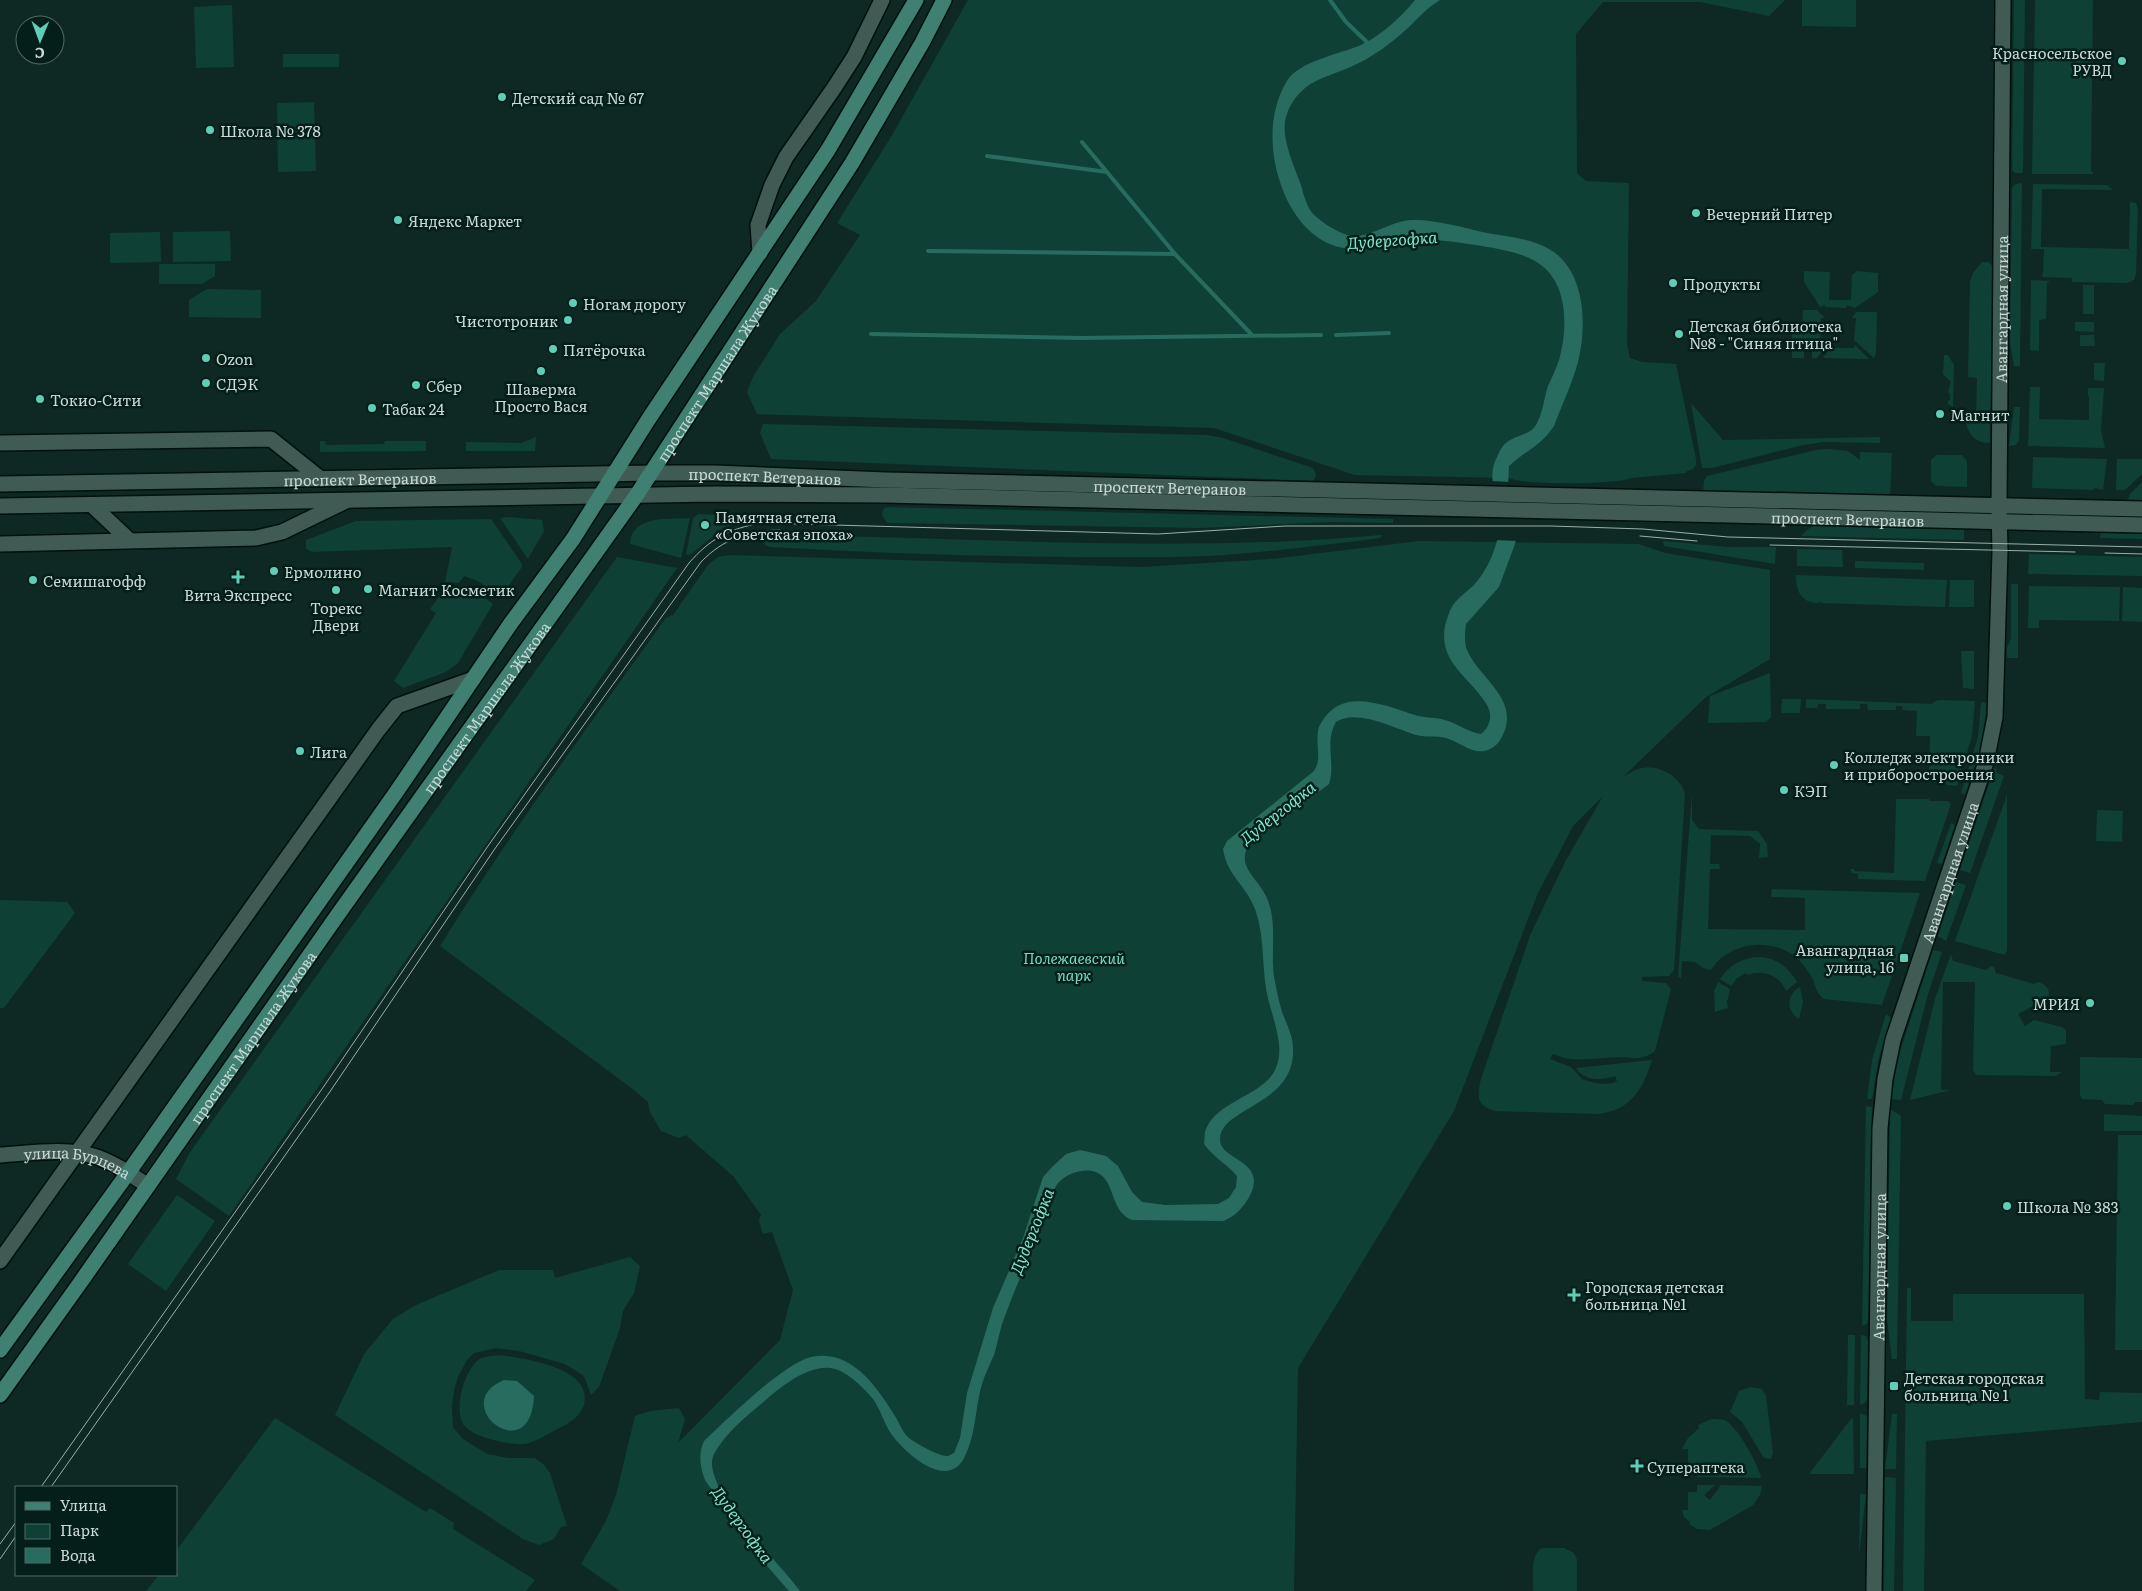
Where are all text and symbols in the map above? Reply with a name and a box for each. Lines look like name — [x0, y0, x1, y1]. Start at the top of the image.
north arrow — [15, 15, 65, 65]
place label: Красносельское РУВД — [1992, 41, 2112, 81]
text: С — [35, 44, 45, 64]
marker: Красносельское РУВД — [2116, 55, 2128, 67]
place label: Детский сад № 67 — [512, 86, 645, 109]
marker: Детский сад № 67 — [496, 91, 508, 103]
place label: Школа № 378 — [220, 119, 321, 142]
marker: Школа № 378 — [204, 124, 216, 136]
place label: Вечерний Питер — [1706, 202, 1832, 225]
marker: Вечерний Питер — [1690, 207, 1702, 219]
place label: Яндекс Маркет — [408, 209, 522, 232]
marker: Яндекс Маркет — [392, 214, 404, 226]
water label: Дудергофка — [1346, 224, 1439, 254]
street label: Авангардная улица — [1988, 234, 2013, 383]
place label: Продукты — [1683, 272, 1761, 295]
marker: Продукты — [1667, 277, 1679, 289]
street label: проспект Маршала Жукова — [650, 279, 782, 466]
place label: Ногам дорогу — [583, 292, 686, 315]
marker: Ногам дорогу — [567, 297, 579, 309]
place label: Чистотроник — [455, 309, 558, 332]
marker: Чистотроник — [562, 314, 574, 326]
place label: Детская библиотека №8 - "Синяя птица" — [1689, 314, 1843, 354]
marker: Детская библиотека №8 - "Синяя птица" — [1673, 328, 1685, 340]
place label: Пятёрочка — [563, 338, 647, 361]
marker: Пятёрочка — [547, 343, 559, 355]
place label: Ozon — [216, 347, 253, 370]
marker: Ozon — [200, 352, 212, 364]
marker: Шаверма Просто Вася — [535, 365, 547, 377]
place label: СДЭК — [216, 372, 258, 395]
place label: Сбер — [426, 374, 462, 397]
marker: СДЭК — [200, 377, 212, 389]
place label: Шаверма Просто Вася — [494, 377, 588, 417]
marker: Сбер — [410, 379, 422, 391]
place label: Токио-Сити — [50, 388, 142, 411]
marker: Токио-Сити — [34, 393, 46, 405]
place label: Табак 24 — [382, 397, 445, 420]
marker: Табак 24 — [366, 402, 378, 414]
place label: Магнит — [1950, 403, 2010, 426]
marker: Магнит — [1934, 408, 1946, 420]
street label: проспект Ветеранов — [688, 462, 842, 490]
street label: проспект Ветеранов — [283, 465, 437, 491]
street label: проспект Ветеранов — [1093, 473, 1247, 500]
place label: Памятная стела «Советская эпоха» — [715, 505, 854, 545]
street label: проспект Ветеранов — [1771, 505, 1925, 531]
marker: Памятная стела «Советская эпоха» — [699, 519, 711, 531]
place label: Ермолино — [284, 560, 362, 583]
marker: Ермолино — [268, 565, 280, 577]
place label: Семишагофф — [43, 569, 146, 592]
marker: Вита Экспресс — [232, 571, 244, 583]
marker: Семишагофф — [27, 574, 39, 586]
place label: Магнит Косметик — [378, 578, 515, 601]
place label: Вита Экспресс — [184, 583, 293, 606]
marker: Магнит Косметик — [362, 583, 374, 595]
marker: Торекс Двери — [330, 584, 342, 596]
place label: Торекс Двери — [310, 596, 362, 636]
street label: проспект Маршала Жукова — [416, 615, 556, 798]
place label: Лига — [310, 740, 348, 763]
marker: Лига — [294, 745, 306, 757]
place label: Колледж электроники и приборостроения — [1844, 745, 2015, 785]
marker: Колледж электроники и приборостроения — [1828, 759, 1840, 771]
water label: Дудергофка — [1234, 774, 1321, 849]
place label: КЭП — [1794, 779, 1828, 802]
marker: КЭП — [1778, 784, 1790, 796]
street label: Авангардная улица — [1915, 798, 1984, 946]
place label: Авангардная улица, 16 — [1795, 938, 1894, 978]
street label: проспект Маршала Жукова — [183, 945, 322, 1128]
park label: Полежаевский парк — [1023, 946, 1125, 986]
marker: Авангардная улица, 16 — [1898, 952, 1910, 964]
place label: МРИЯ — [2033, 992, 2080, 1015]
marker: МРИЯ — [2084, 997, 2096, 1009]
street label: улица Бурцева — [22, 1140, 137, 1184]
water label: Дудергофка — [1003, 1184, 1059, 1278]
street label: Авангардная улица — [1866, 1192, 1891, 1341]
place label: Школа № 383 — [2017, 1195, 2119, 1218]
marker: Школа № 383 — [2001, 1200, 2013, 1212]
place label: Городская детская больница №1 — [1585, 1275, 1724, 1315]
marker: Городская детская больница №1 — [1567, 1288, 1581, 1302]
place label: Детская городская больница № 1 — [1904, 1366, 2044, 1406]
marker: Детская городская больница № 1 — [1888, 1380, 1900, 1392]
place label: Супераптека — [1647, 1455, 1746, 1478]
marker: Супераптека — [1631, 1460, 1643, 1472]
water label: Дудергофка — [707, 1480, 780, 1568]
legend — [15, 1486, 178, 1576]
text: Улица — [60, 1493, 108, 1516]
text: Парк — [60, 1518, 99, 1541]
text: Вода — [60, 1543, 97, 1566]

